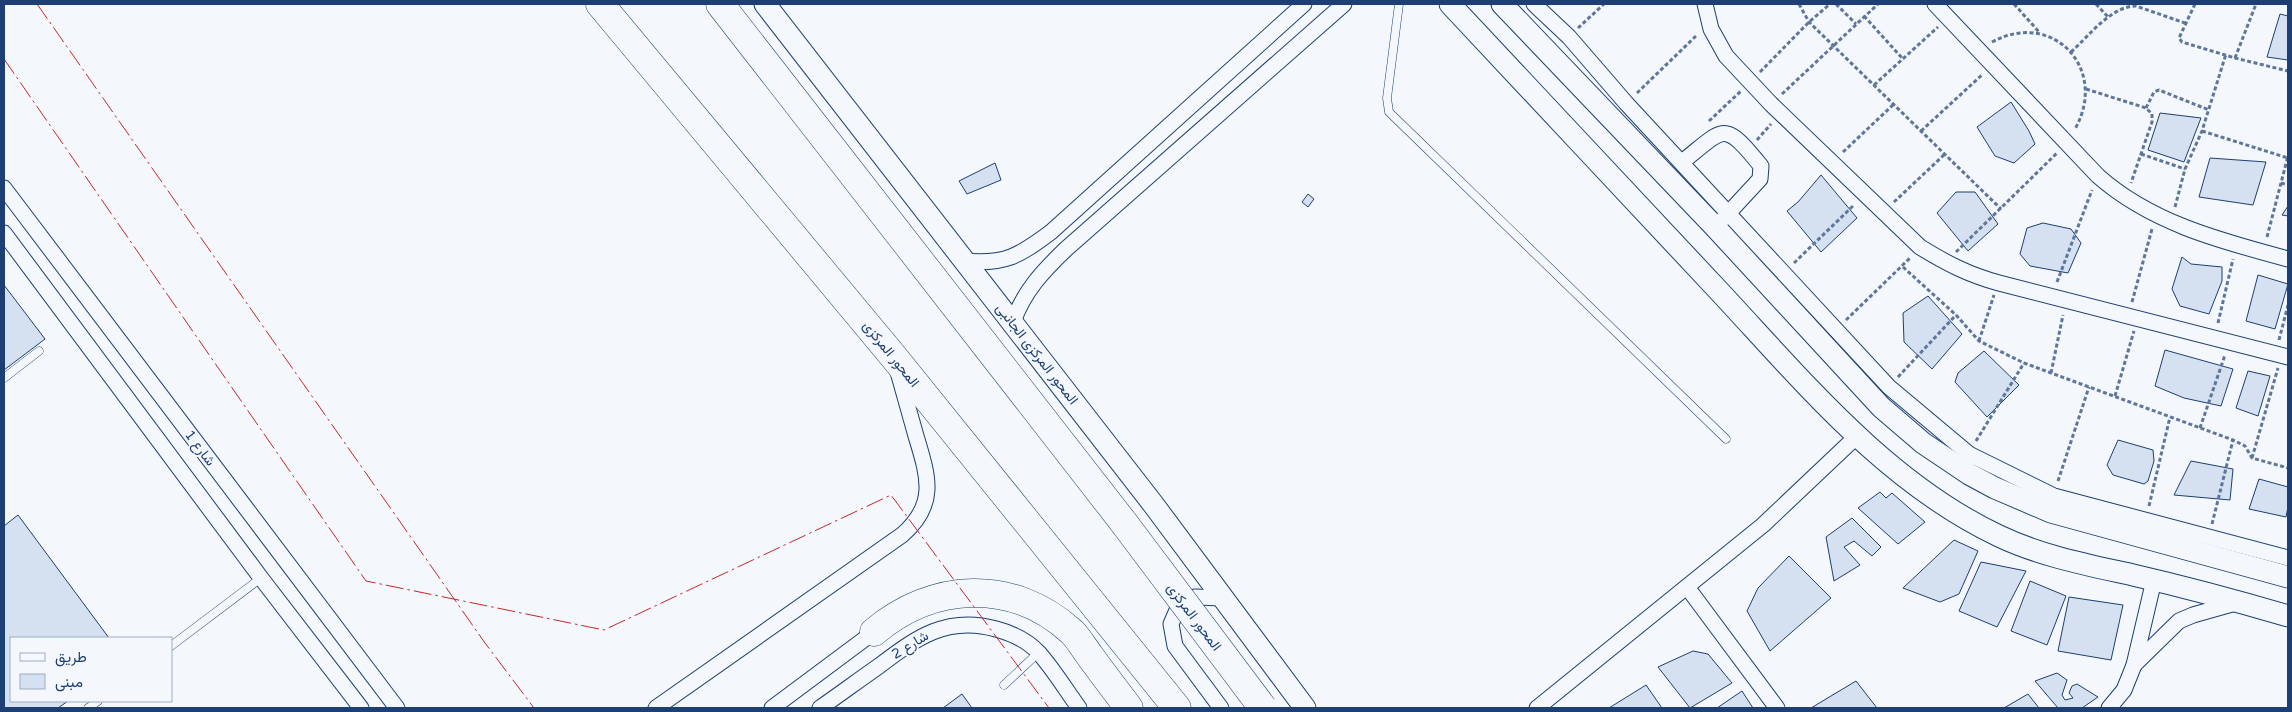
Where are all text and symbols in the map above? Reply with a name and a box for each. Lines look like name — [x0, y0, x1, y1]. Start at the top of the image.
street label: المحور المركزى الجانبى — [992, 300, 1082, 408]
street label: المحور المركزى — [859, 317, 923, 391]
street label: شارع 1 — [179, 427, 219, 471]
street label: المحور المركزى — [1163, 580, 1225, 654]
street label: شارع 2 — [888, 627, 933, 665]
legend — [10, 637, 172, 702]
text: طريق — [55, 648, 87, 667]
text: مبنى — [55, 673, 83, 692]

